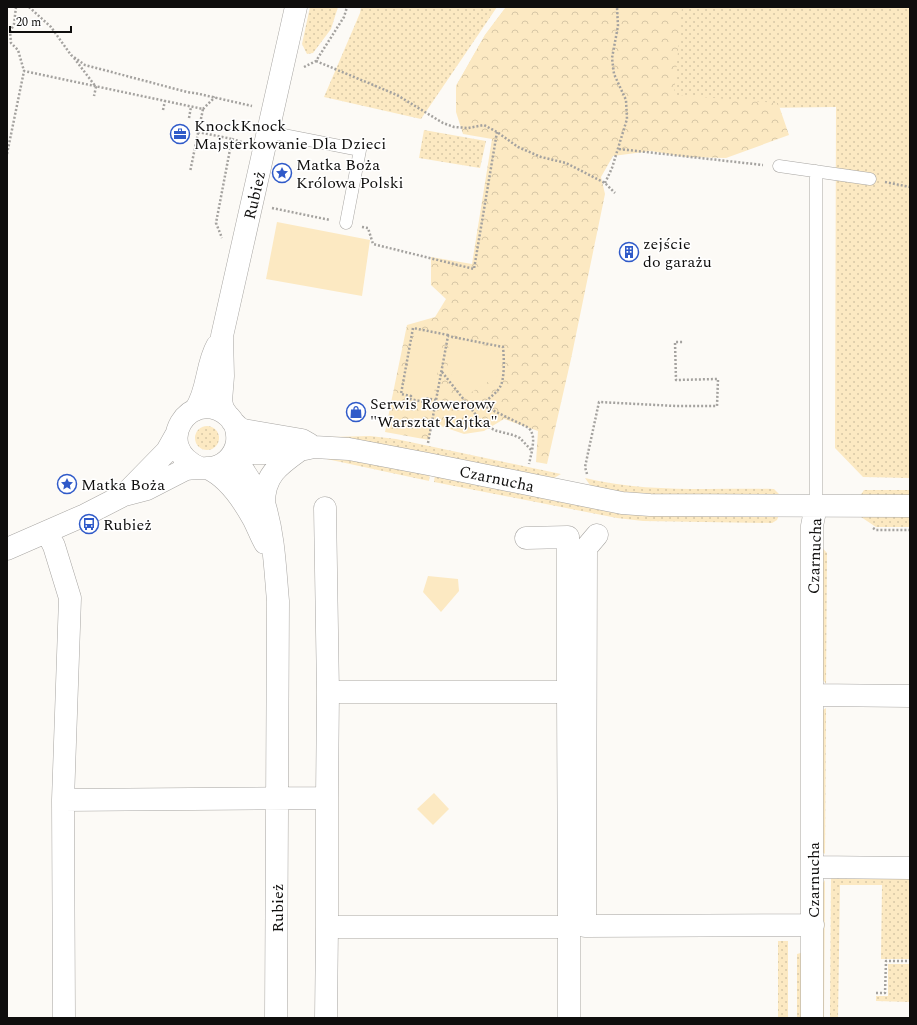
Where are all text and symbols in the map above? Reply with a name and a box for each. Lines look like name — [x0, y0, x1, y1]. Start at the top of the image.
scale bar — [10, 8, 71, 34]
text: 20 m — [16, 13, 41, 32]
place label: KnockKnock Majsterkowanie Dla Dzieci — [194, 114, 386, 156]
office icon: KnockKnock Majsterkowanie Dla Dzieci — [169, 123, 191, 145]
place label: Matka Boża Królowa Polski — [296, 153, 403, 195]
place icon: Matka Boża Królowa Polski — [271, 162, 293, 184]
street label: Rubież — [238, 169, 272, 222]
place label: zejście do garażu — [643, 232, 712, 274]
building icon: zejście do garażu — [618, 241, 640, 263]
place label: Serwis Rowerowy "Warsztat Kajtka" — [370, 392, 498, 434]
shop icon: Serwis Rowerowy "Warsztat Kajtka" — [345, 401, 367, 423]
street label: Czarnucha — [457, 459, 537, 499]
place icon: Matka Boża — [56, 473, 78, 495]
place label: Matka Boża — [81, 473, 165, 497]
bus stop icon: Rubież — [78, 513, 100, 535]
place label: Rubież — [103, 513, 152, 537]
street label: Czarnucha — [802, 517, 828, 595]
street label: Czarnucha — [802, 842, 826, 918]
street label: Rubież — [266, 884, 290, 932]

